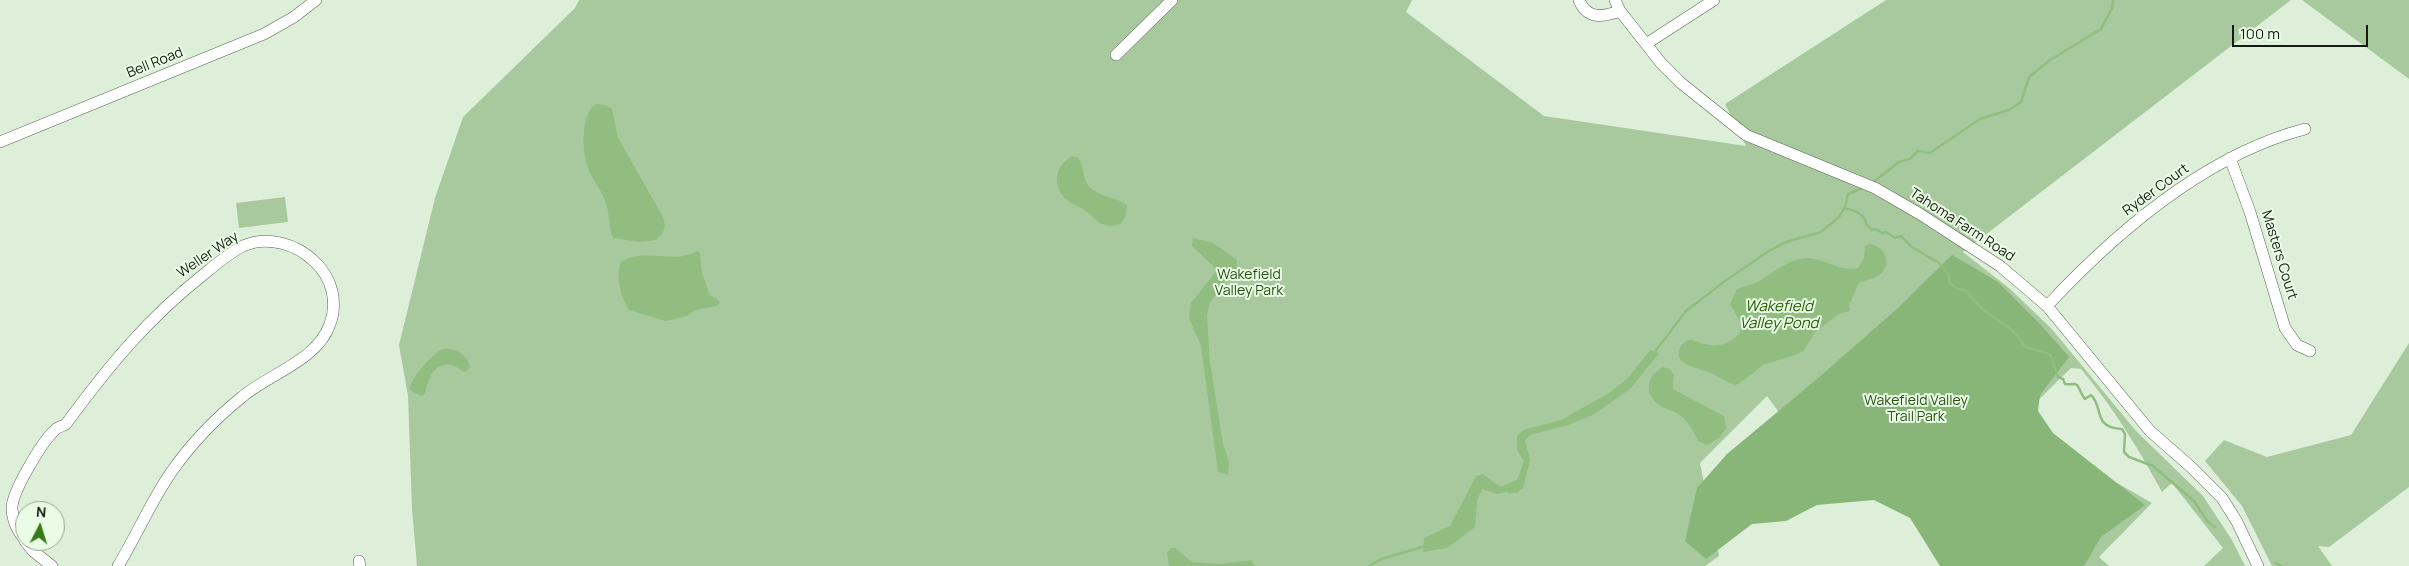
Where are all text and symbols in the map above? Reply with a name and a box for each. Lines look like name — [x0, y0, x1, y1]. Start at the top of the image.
scale bar — [2234, 15, 2370, 47]
text: 100 m — [2240, 23, 2280, 44]
street label: Bell Road — [124, 44, 186, 82]
street label: Ryder Court — [2120, 160, 2192, 220]
street label: Tahoma Farm Road — [1906, 185, 2018, 265]
street label: Masters Court — [2257, 208, 2301, 302]
street label: Weller Way — [174, 228, 242, 282]
park label: Wakefield Valley Park — [1215, 267, 1283, 300]
water label: Wakefield Valley Pond — [1740, 298, 1818, 333]
park label: Wakefield Valley Trail Park — [1864, 393, 1968, 426]
north arrow — [15, 501, 65, 551]
text: N — [35, 502, 47, 521]

